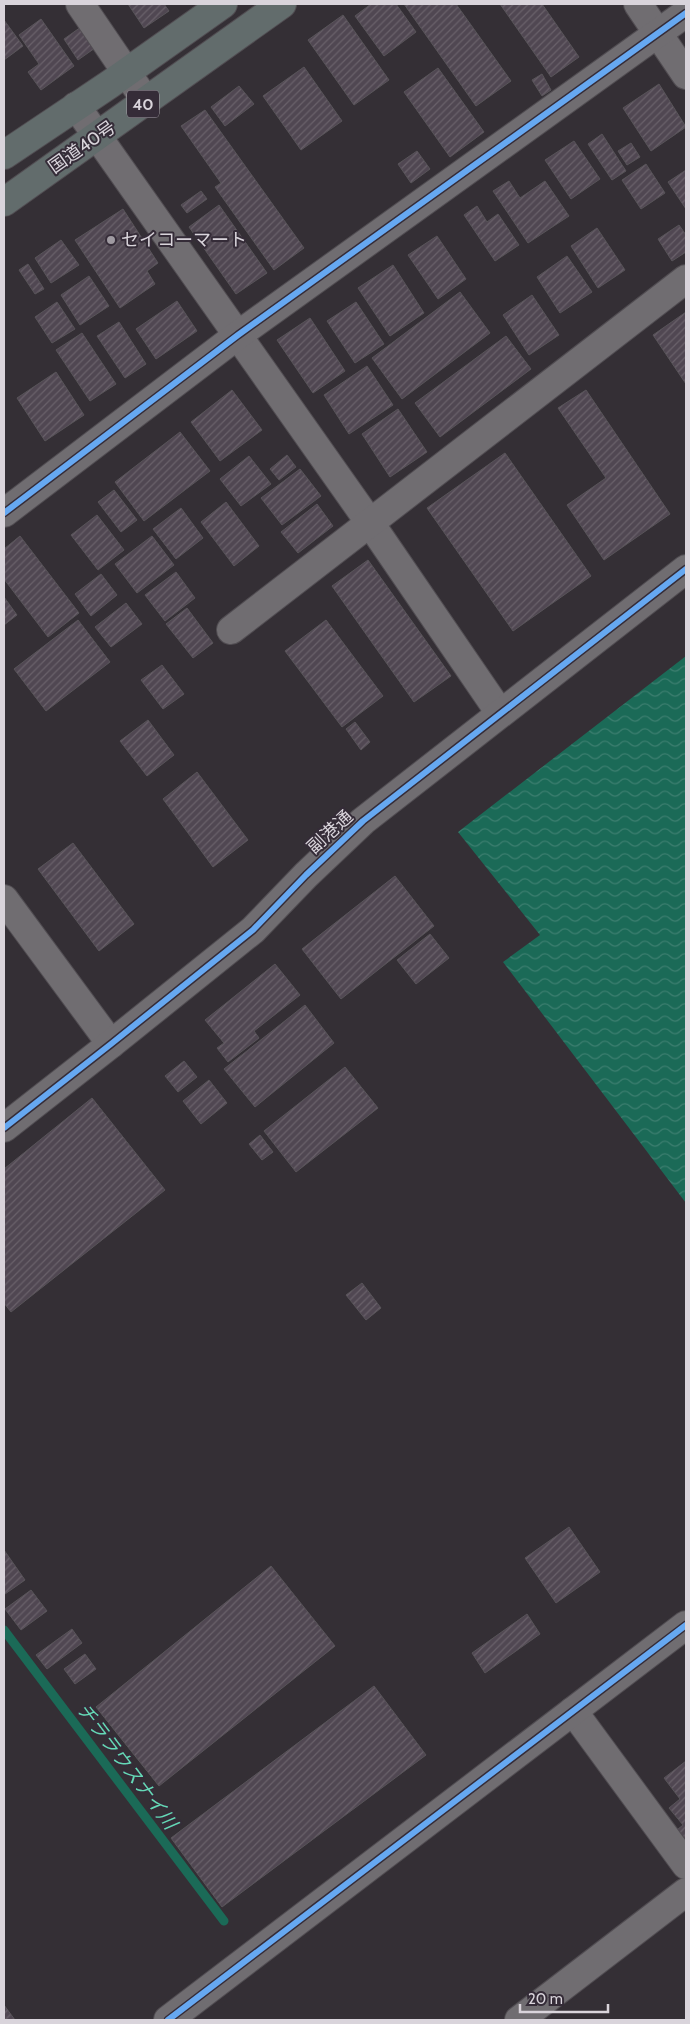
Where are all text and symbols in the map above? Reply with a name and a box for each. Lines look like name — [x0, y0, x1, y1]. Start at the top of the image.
road number: 40 — [127, 90, 159, 118]
street label: 国道40号 — [44, 116, 120, 178]
place label: セイコーマート — [121, 229, 247, 251]
marker: セイコーマート — [105, 234, 117, 246]
street label: 副港通 — [303, 806, 357, 858]
water label: チララウスナイ川 — [72, 1698, 183, 1835]
scale bar — [520, 1982, 608, 2014]
text: 20 m — [528, 1990, 563, 2008]

